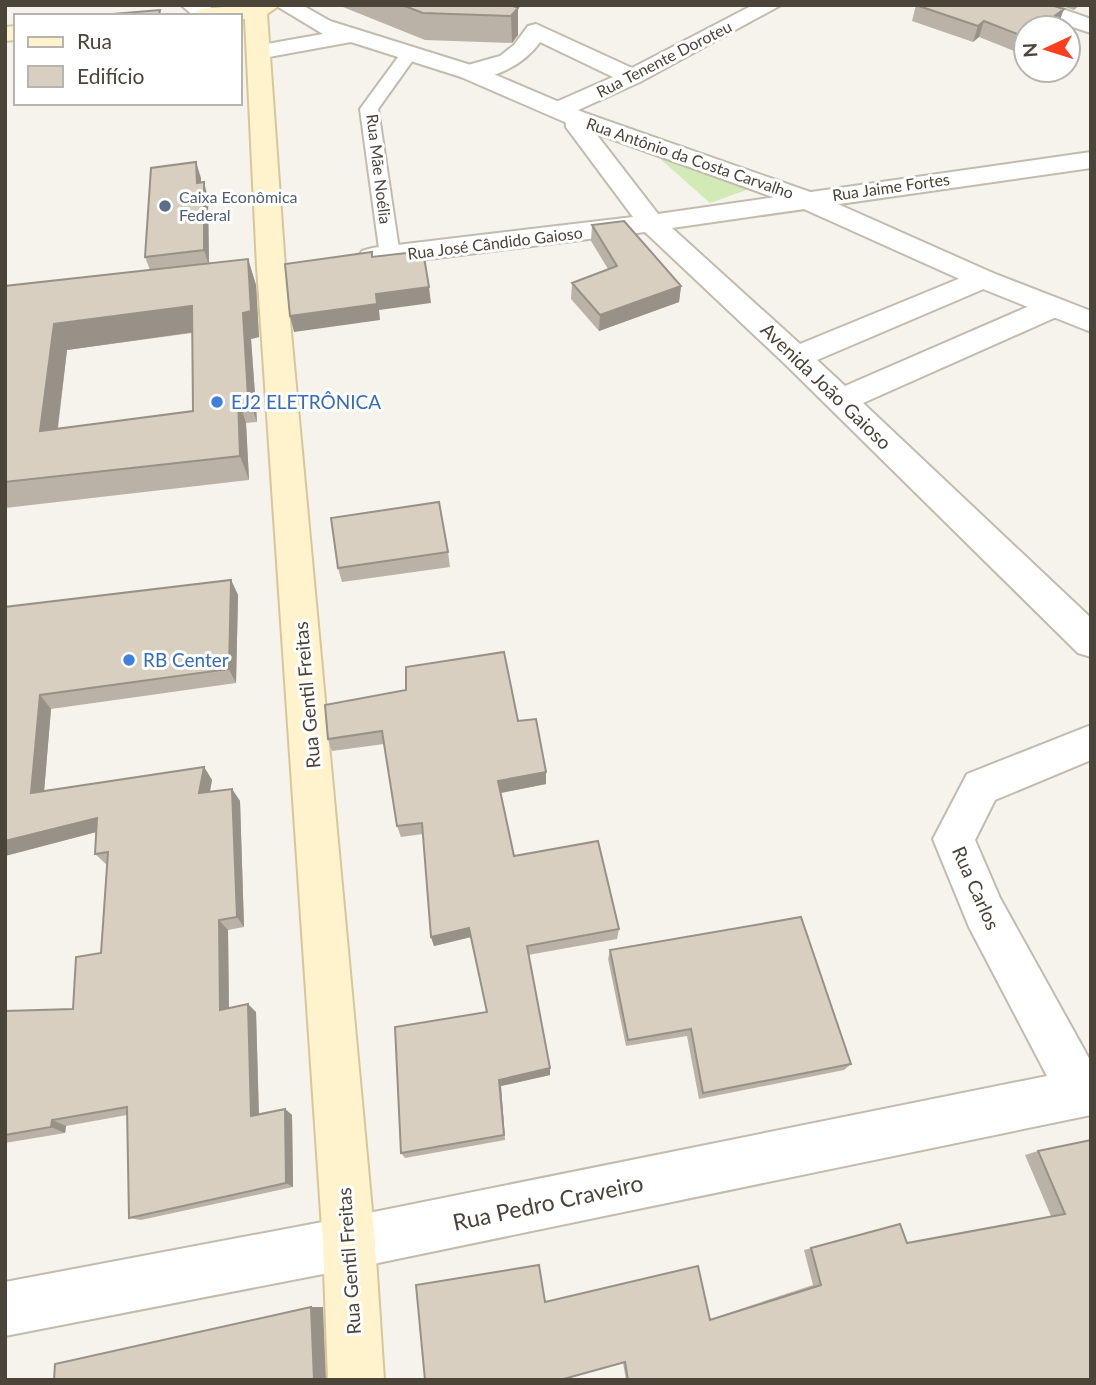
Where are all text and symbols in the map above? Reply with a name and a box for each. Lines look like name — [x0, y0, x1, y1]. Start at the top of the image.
legend — [14, 14, 242, 105]
north arrow — [1012, 14, 1082, 84]
street label: Rua Tenente Doroteu — [593, 16, 735, 101]
text: Rua — [77, 28, 112, 53]
text: N — [1018, 42, 1042, 58]
text: Edifício — [77, 63, 145, 88]
street label: Rua Mãe Noélia — [363, 113, 396, 225]
street label: Rua Antônio da Costa Carvalho — [584, 113, 796, 202]
street label: Rua Jaime Fortes — [831, 169, 951, 204]
place label: Caixa Econômica Federal — [179, 187, 298, 224]
marker: Caixa Econômica Federal — [157, 198, 173, 214]
street label: Rua José Cândido Gaioso — [406, 222, 584, 263]
street label: Avenida João Gaioso — [756, 317, 896, 454]
place label: EJ2 ELETRÔNICA — [231, 390, 381, 413]
marker: EJ2 ELETRÔNICA — [209, 394, 225, 410]
street label: Rua Gentil Freitas — [289, 621, 324, 769]
place label: RB Center — [143, 648, 229, 671]
marker: RB Center — [121, 652, 137, 668]
street label: Rua Carlos — [948, 842, 1005, 933]
street label: Rua Pedro Craveiro — [450, 1168, 646, 1236]
street label: Rua Gentil Freitas — [332, 1187, 365, 1335]

